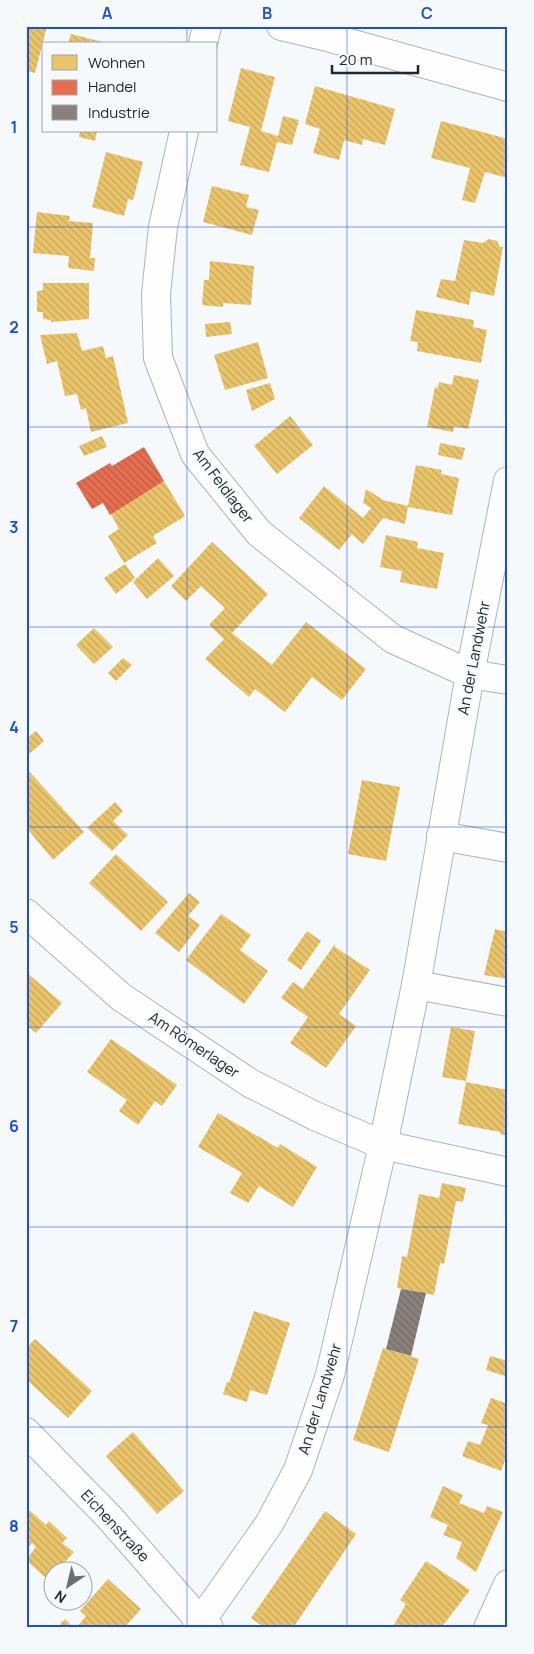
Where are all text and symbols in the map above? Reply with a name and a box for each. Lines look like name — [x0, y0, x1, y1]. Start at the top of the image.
text: A — [102, 2, 113, 24]
text: B — [262, 2, 272, 24]
text: C — [421, 2, 433, 24]
legend — [42, 42, 218, 132]
scale bar — [332, 42, 418, 74]
text: 20 m — [339, 49, 372, 70]
text: Wohnen — [88, 52, 145, 73]
text: Handel — [88, 76, 137, 97]
text: Industrie — [88, 102, 150, 123]
text: 1 — [10, 116, 18, 138]
text: 2 — [9, 316, 19, 338]
street label: Am Feldlager — [188, 444, 259, 528]
text: 3 — [9, 516, 19, 538]
street label: An der Landwehr — [452, 599, 495, 717]
text: 4 — [9, 716, 19, 738]
text: 5 — [9, 916, 19, 938]
street label: Am Römerlager — [145, 1006, 244, 1083]
text: 6 — [9, 1115, 19, 1137]
text: 7 — [10, 1315, 18, 1337]
street label: An der Landwehr — [293, 1340, 347, 1457]
street label: Eichenstraße — [76, 1485, 154, 1567]
text: 8 — [9, 1515, 19, 1537]
north arrow — [42, 1562, 92, 1612]
text: N — [51, 1586, 70, 1608]

